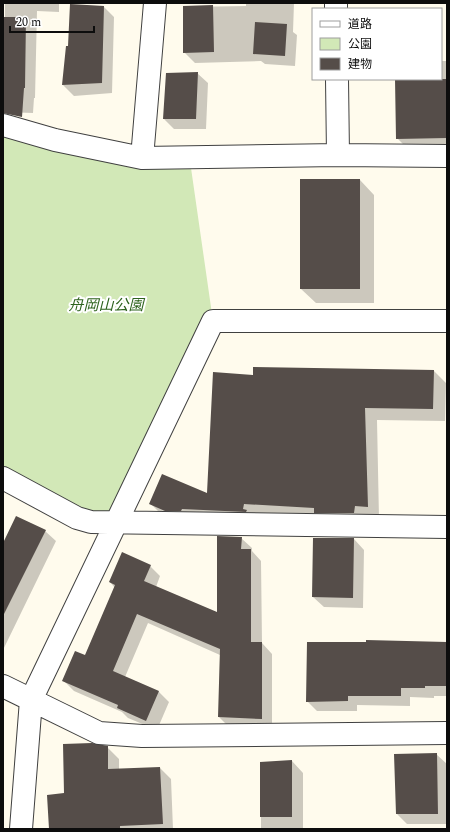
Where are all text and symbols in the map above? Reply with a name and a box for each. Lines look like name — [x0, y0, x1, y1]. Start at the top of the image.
scale bar — [10, 8, 94, 34]
legend — [312, 8, 442, 80]
text: 20 m — [16, 13, 41, 32]
text: 道路 — [348, 15, 372, 34]
text: 公園 — [348, 35, 372, 54]
text: 建物 — [348, 55, 372, 74]
park label: 舟岡山公園 — [68, 294, 145, 317]

